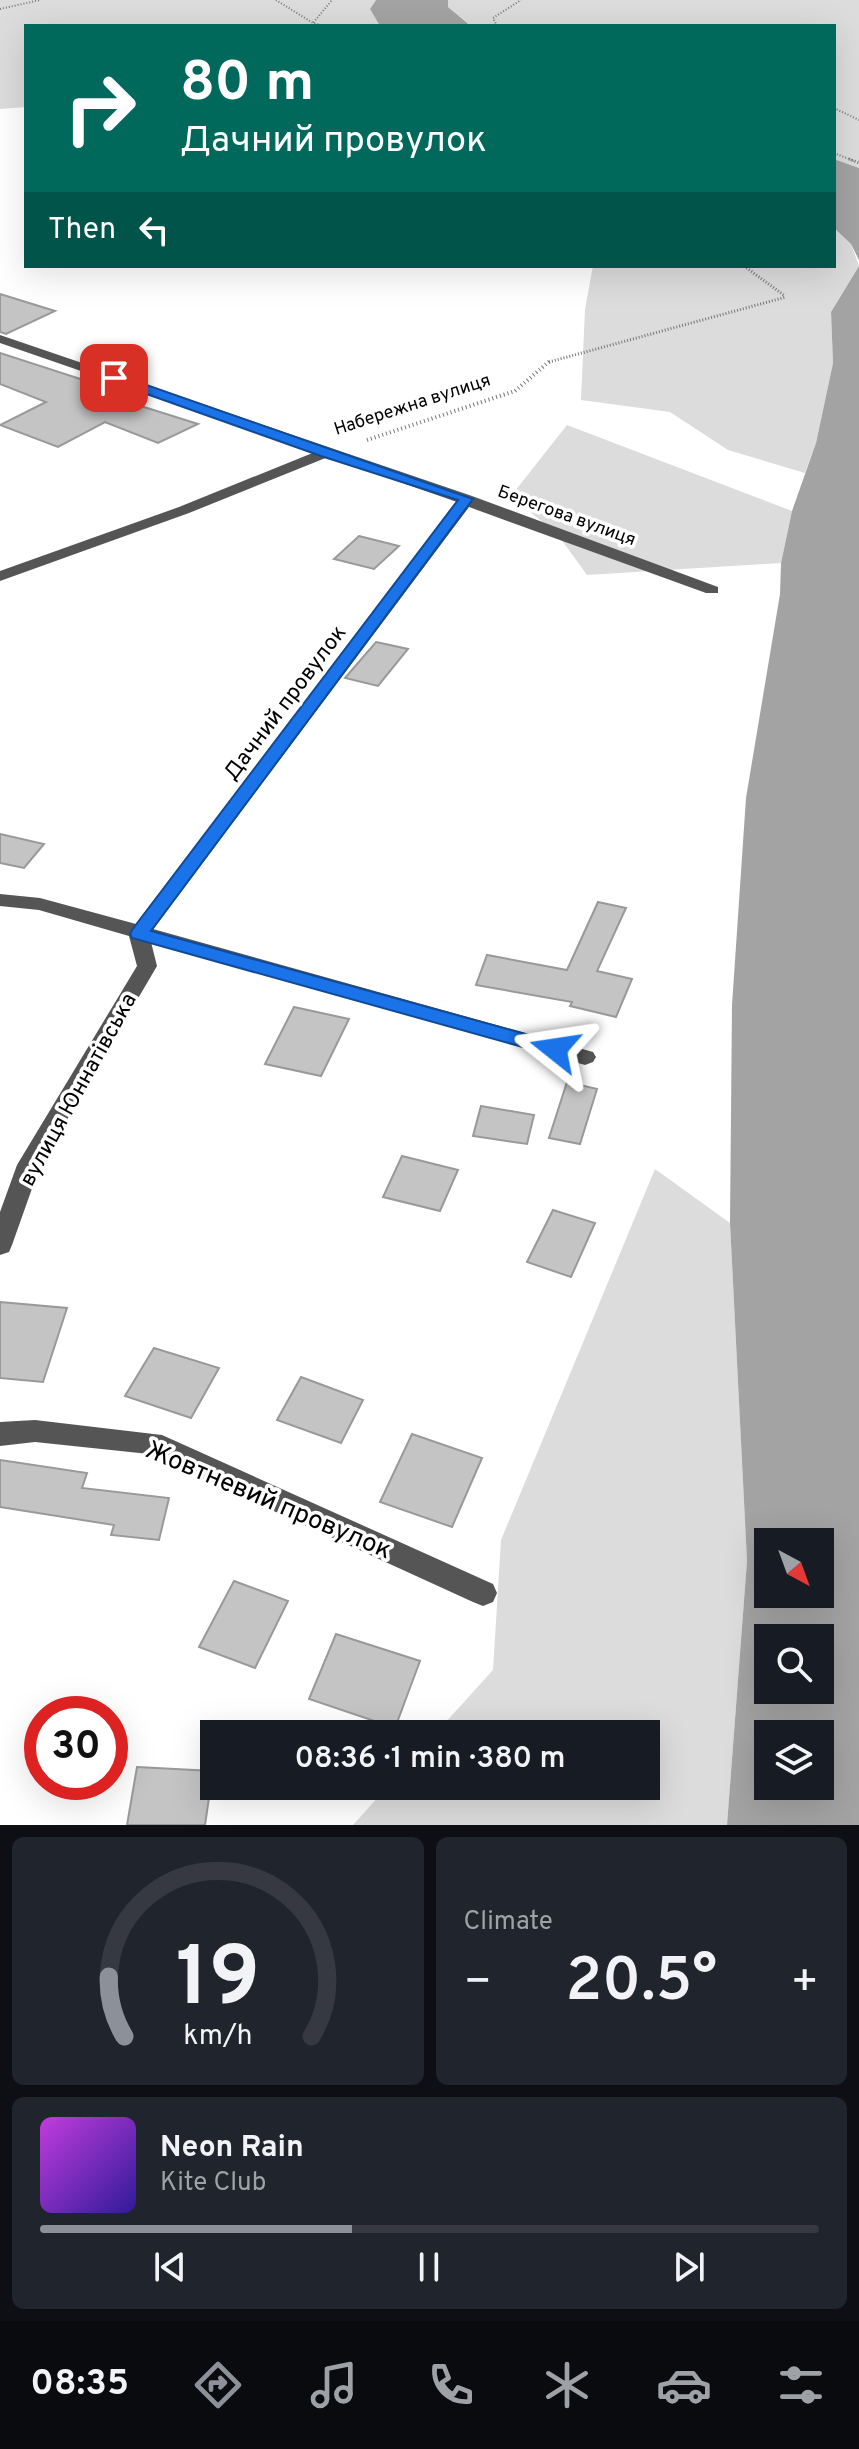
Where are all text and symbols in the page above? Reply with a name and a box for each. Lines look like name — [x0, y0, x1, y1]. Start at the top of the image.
text: 80 m — [180, 50, 314, 120]
icon: right — [48, 56, 152, 160]
text: Дачний провулок — [180, 119, 487, 165]
icon: left — [132, 208, 176, 252]
text: Then — [48, 212, 116, 249]
pin — [80, 344, 148, 412]
icon: arrive — [92, 356, 136, 400]
street label: Набережна вулиця — [331, 369, 494, 442]
street label: Берегова вулиця — [494, 481, 639, 552]
street label: Дачний провулок — [219, 620, 353, 787]
street label: вулиця Юннатівська — [15, 989, 143, 1191]
position arrow — [513, 1007, 597, 1091]
street label: Жовтневий провулок — [140, 1435, 396, 1568]
north arrow — [754, 1528, 834, 1608]
map controls — [754, 1528, 834, 1800]
button: search — [754, 1624, 834, 1704]
speed limit sign: 30 — [24, 1696, 128, 1800]
button: layers — [754, 1720, 834, 1800]
text: 08:36 · 1 min · 380 m — [295, 1741, 565, 1778]
text: Climate — [464, 1906, 553, 1939]
text: 19 — [176, 1930, 260, 2035]
text: 20.5° — [565, 1946, 717, 2022]
text: − — [464, 1956, 492, 2012]
text: + — [791, 1956, 819, 2012]
text: km/h — [183, 2019, 252, 2055]
text: Neon Rain — [160, 2130, 304, 2167]
text: Kite Club — [160, 2167, 266, 2200]
icon: previous — [148, 2245, 192, 2289]
icon: pause — [407, 2245, 451, 2289]
icon: next — [667, 2245, 711, 2289]
icon: directions — [190, 2357, 246, 2413]
icon: music — [306, 2357, 362, 2413]
icon: phone — [423, 2357, 479, 2413]
icon: climate — [539, 2357, 595, 2413]
icon: car — [656, 2357, 712, 2413]
icon: filters — [773, 2357, 829, 2413]
text: 08:35 — [30, 2362, 129, 2408]

